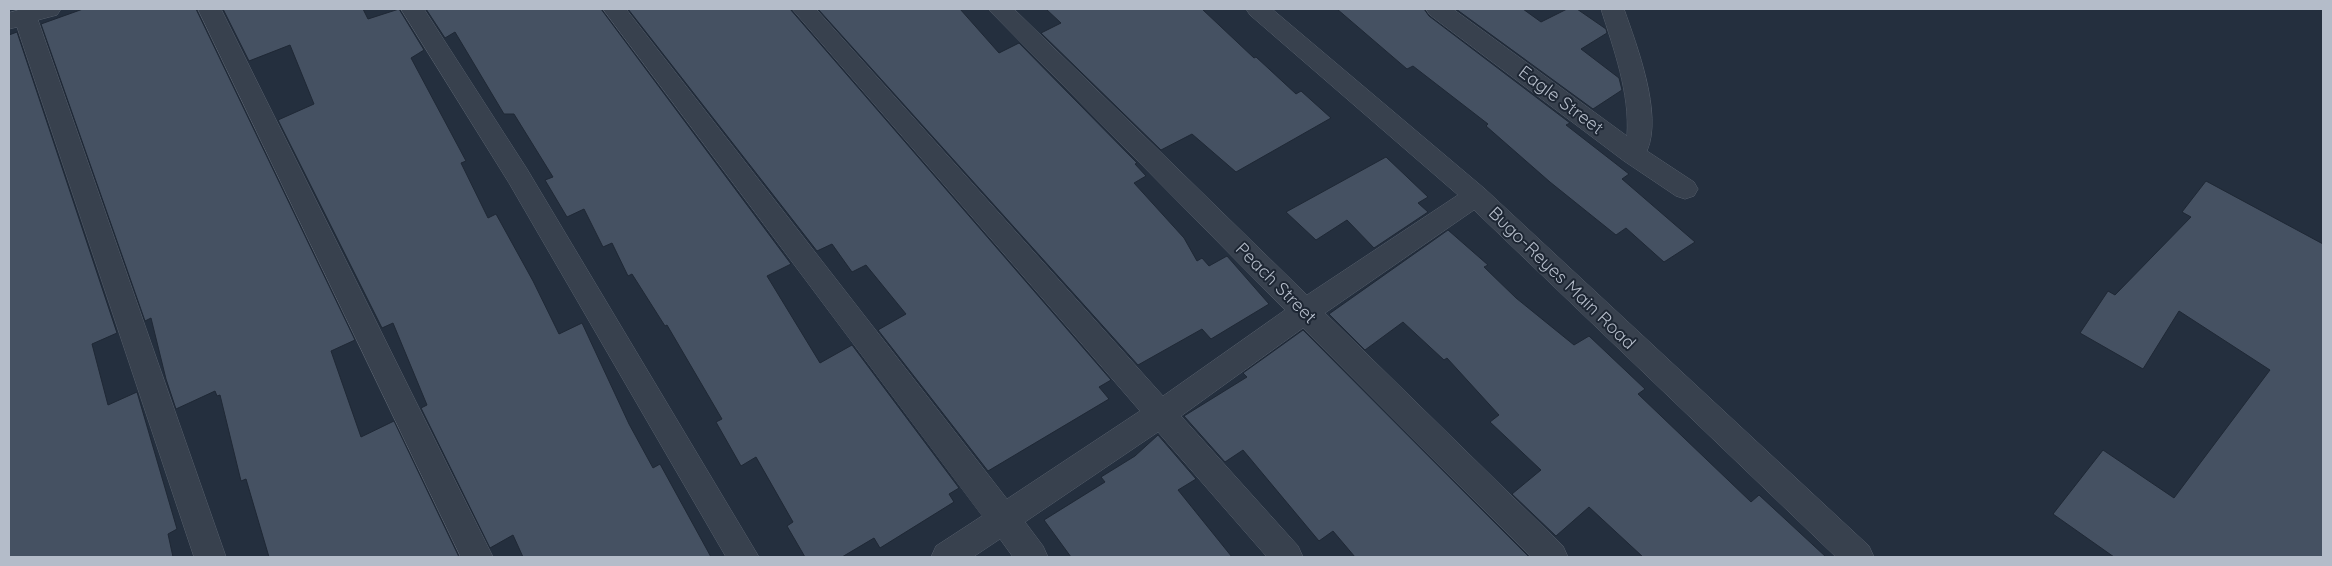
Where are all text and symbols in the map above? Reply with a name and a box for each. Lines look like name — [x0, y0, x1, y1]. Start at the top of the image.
street label: Eagle Street — [1514, 60, 1608, 139]
street label: Bugo-Reyes Main Road — [1484, 201, 1641, 354]
street label: Peach Street — [1231, 237, 1322, 328]

